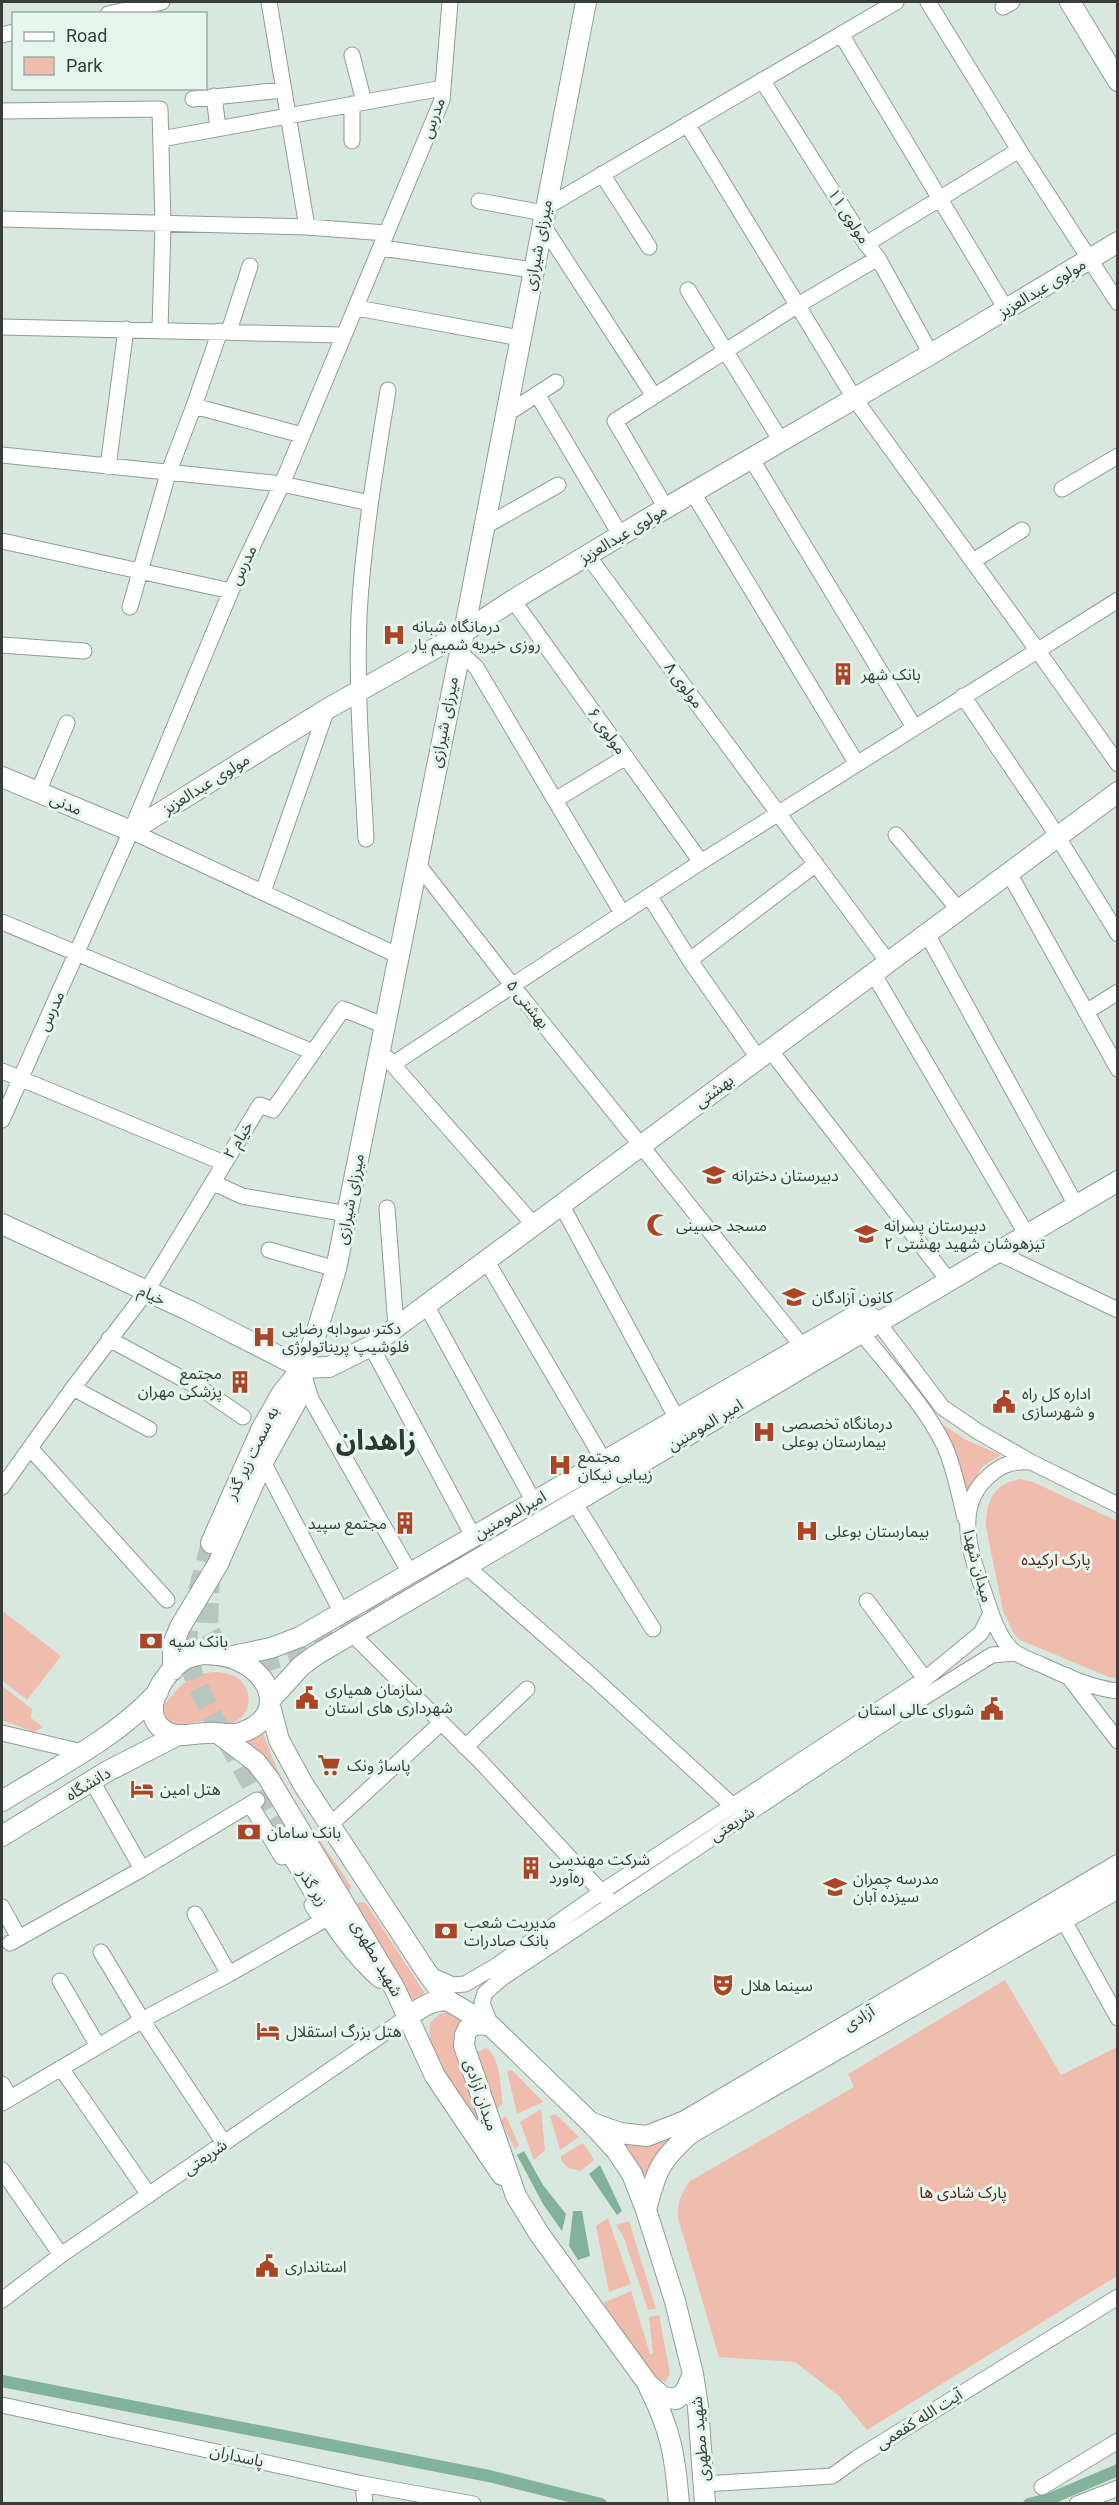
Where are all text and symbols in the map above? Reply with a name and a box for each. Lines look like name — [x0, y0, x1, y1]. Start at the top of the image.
legend — [12, 12, 207, 90]
text: Road — [66, 25, 107, 46]
text: Park — [66, 55, 103, 76]
street label: مدرس — [417, 95, 449, 141]
street label: مولوی ۱۱ — [824, 185, 874, 247]
street label: میرزای شیرازی — [520, 198, 556, 292]
street label: مولوی عبدالعزیز — [994, 254, 1089, 322]
street label: مولوی عبدالعزیز — [575, 500, 670, 568]
street label: مدرس — [225, 542, 261, 588]
place label: درمانگاه شبانه روزی خیریه شمیم یار — [411, 617, 541, 657]
hospital icon: درمانگاه شبانه روزی خیریه شمیم یار — [381, 622, 407, 648]
street label: مولوی ۸ — [660, 658, 708, 712]
building icon: بانک شهر — [830, 661, 856, 687]
place label: بانک شهر — [860, 665, 921, 684]
street label: میرزای شیرازی — [426, 675, 462, 769]
street label: مولوی ۶ — [584, 704, 630, 758]
street label: مولوی عبدالعزیز — [158, 750, 253, 819]
street label: مدنی — [47, 789, 85, 819]
street label: بهشتی ۵ — [503, 976, 553, 1032]
street label: مدرس — [34, 988, 68, 1034]
street label: بهشتی — [691, 1070, 737, 1112]
street label: خیام ۲ — [219, 1118, 259, 1164]
street label: میرزای شیرازی — [332, 1152, 368, 1246]
school or university icon: دبیرستان دخترانه — [701, 1162, 727, 1188]
place label: دبیرستان دخترانه — [732, 1166, 839, 1185]
mosque icon: مسجد حسینی — [645, 1212, 671, 1238]
place label: مسجد حسینی — [676, 1216, 767, 1235]
place label: دبیرستان پسرانه تیزهوشان شهید بهشتی ۲ — [884, 1216, 1046, 1253]
school or university icon: دبیرستان پسرانه تیزهوشان شهید بهشتی ۲ — [853, 1221, 879, 1247]
street label: خیام — [134, 1281, 169, 1312]
school or university icon: کانون آزادگان — [781, 1284, 807, 1310]
place label: کانون آزادگان — [812, 1288, 893, 1307]
place label: دکتر سودابه رضایی فلوشیپ پریناتولوژی — [282, 1319, 409, 1357]
hospital icon: دکتر سودابه رضایی فلوشیپ پریناتولوژی — [251, 1324, 277, 1350]
place label: مجتمع پزشکی مهران — [138, 1364, 222, 1402]
building icon: مجتمع پزشکی مهران — [227, 1369, 253, 1395]
place label: اداره کل راه و شهرسازی — [1022, 1384, 1095, 1421]
public building icon: اداره کل راه و شهرسازی — [991, 1389, 1017, 1415]
street label: امیر المومنین — [664, 1395, 746, 1455]
street label: به سمت زیر گذر — [221, 1404, 283, 1503]
place label: درمانگاه تخصصی بیمارستان بوعلی — [782, 1414, 893, 1451]
hospital icon: درمانگاه تخصصی بیمارستان بوعلی — [751, 1419, 777, 1445]
district label: زاهدان — [336, 1424, 416, 1457]
place label: مجتمع زیبایی نیکان — [578, 1447, 653, 1484]
hospital icon: مجتمع زیبایی نیکان — [547, 1452, 573, 1478]
street label: امیرالمومنین — [470, 1487, 550, 1543]
building icon: مجتمع سپید — [392, 1510, 418, 1536]
place label: مجتمع سپید — [308, 1514, 387, 1536]
hospital icon: بیمارستان بوعلی — [794, 1518, 820, 1544]
place label: بیمارستان بوعلی — [825, 1522, 929, 1541]
street label: میدان شهدا — [959, 1528, 997, 1604]
park label: پارک ارکیده — [1021, 1550, 1091, 1570]
bank icon: بانک سپه — [138, 1628, 164, 1654]
place label: بانک سپه — [169, 1632, 228, 1652]
place label: سازمان همیاری شهرداری های استان — [325, 1680, 453, 1717]
public building icon: سازمان همیاری شهرداری های استان — [294, 1685, 320, 1711]
public building icon: شورای عالی استان — [979, 1696, 1005, 1722]
place label: شورای عالی استان — [858, 1700, 974, 1719]
supermarket icon: پاساژ ونک — [316, 1752, 342, 1778]
place label: پاساژ ونک — [347, 1756, 411, 1776]
street label: دانشگاه — [62, 1763, 114, 1805]
hotel icon: هتل امین — [129, 1776, 155, 1802]
place label: هتل امین — [160, 1780, 221, 1799]
street label: شریعتی — [706, 1803, 758, 1845]
bank icon: بانک سامان — [236, 1819, 262, 1845]
place label: بانک سامان — [267, 1823, 341, 1842]
place label: شرکت مهندسی ره‌آورد — [549, 1850, 650, 1887]
building icon: شرکت مهندسی ره‌آورد — [518, 1855, 544, 1881]
street label: زیر گذر — [293, 1864, 332, 1910]
place label: مدرسه چمران سیزده آبان — [853, 1869, 939, 1906]
school or university icon: مدرسه چمران سیزده آبان — [822, 1874, 848, 1900]
place label: مدیریت شعب بانک صادرات — [464, 1913, 556, 1950]
street label: شهید مطهری — [347, 1916, 407, 2000]
bank icon: مدیریت شعب بانک صادرات — [433, 1918, 459, 1944]
theatre icon: سینما هلال — [710, 1972, 736, 1998]
place label: سینما هلال — [741, 1976, 813, 1996]
street label: آزادی — [840, 2001, 879, 2035]
hotel icon: هتل بزرگ استقلال — [255, 2018, 281, 2044]
place label: هتل بزرگ استقلال — [286, 2022, 402, 2042]
street label: میدان آزادی — [460, 2057, 502, 2133]
street label: شریعتی — [179, 2135, 231, 2179]
park label: پارک شادی ها — [919, 2183, 1007, 2203]
public building icon: استانداری — [254, 2253, 280, 2279]
place label: استانداری — [285, 2257, 347, 2276]
street label: آیت الله کفعمی — [872, 2384, 967, 2453]
street label: شهید مطهری — [687, 2396, 713, 2482]
street label: پاسداران — [208, 2441, 266, 2472]

